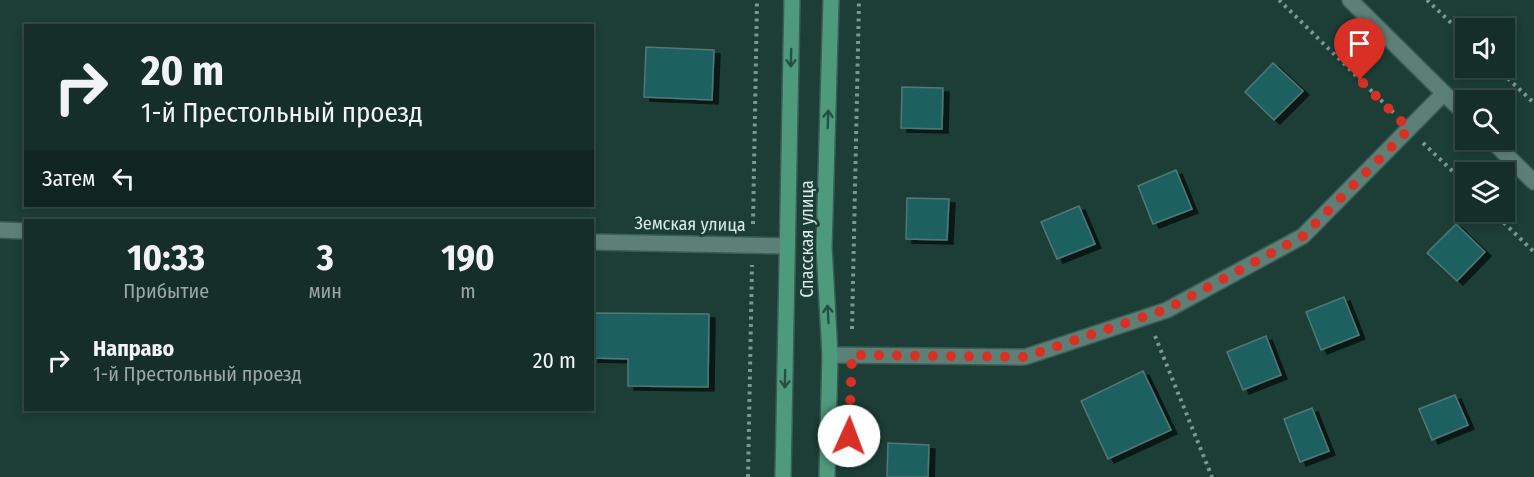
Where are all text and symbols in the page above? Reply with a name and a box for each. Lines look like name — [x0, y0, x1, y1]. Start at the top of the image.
pin — [1334, 18, 1385, 80]
map controls — [1455, 18, 1515, 222]
button: sound — [1455, 18, 1515, 78]
icon: arrive — [1343, 27, 1376, 60]
text: 20 m — [141, 46, 224, 96]
icon: right — [42, 48, 120, 126]
one-way arrow — [785, 48, 797, 68]
button: search — [1455, 90, 1515, 150]
text: 1-й Престольный проезд — [141, 97, 423, 129]
one-way arrow — [822, 109, 834, 129]
icon: left — [107, 162, 140, 195]
button: layers — [1455, 162, 1515, 222]
text: Затем — [42, 165, 95, 192]
street label: Спасская улица — [796, 180, 818, 298]
street label: Земская улица — [634, 212, 746, 236]
text: 10:33 — [127, 236, 205, 280]
text: 3 — [317, 236, 334, 280]
text: 190 — [441, 236, 495, 280]
text: Прибытие — [123, 279, 209, 303]
text: мин — [308, 279, 342, 303]
text: m — [460, 279, 476, 303]
one-way arrow — [822, 304, 833, 324]
text: Направо — [93, 335, 174, 362]
icon: right — [42, 344, 75, 377]
text: 20 m — [533, 347, 576, 374]
text: 1-й Престольный проезд — [93, 362, 302, 386]
one-way arrow — [779, 369, 791, 389]
position arrow — [817, 404, 881, 468]

